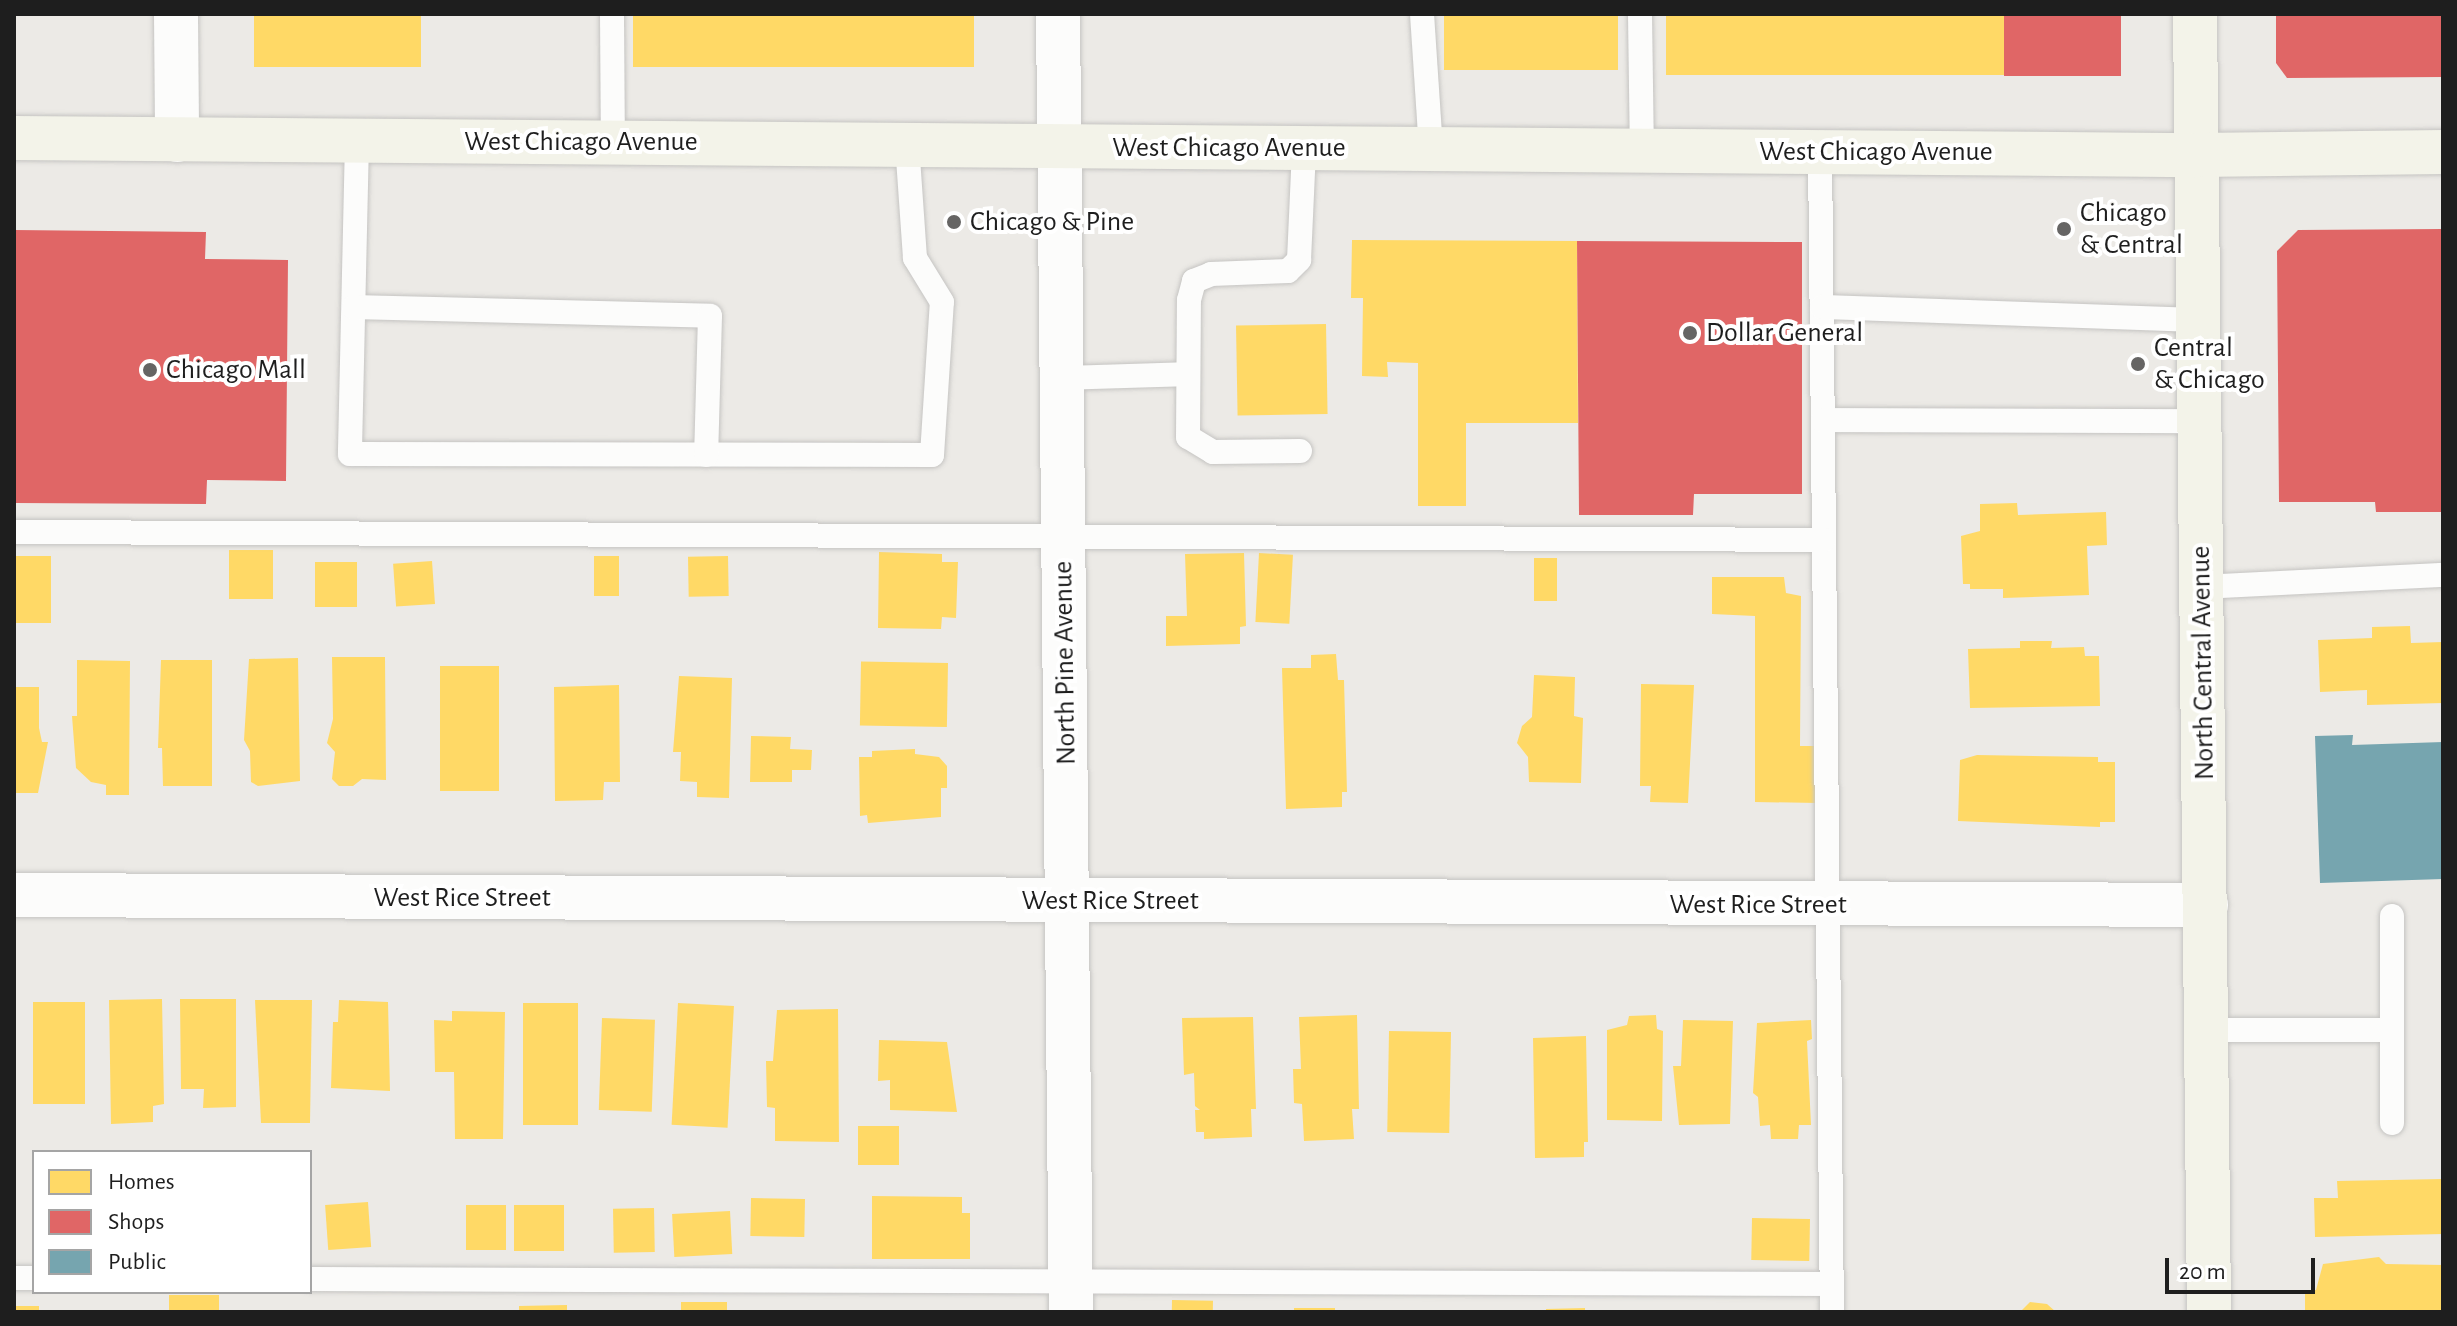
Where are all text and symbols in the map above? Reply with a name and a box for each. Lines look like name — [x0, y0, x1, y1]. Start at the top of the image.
street label: West Chicago Avenue — [464, 125, 698, 159]
street label: West Chicago Avenue — [1112, 131, 1346, 165]
street label: West Chicago Avenue — [1759, 135, 1993, 169]
place label: Chicago & Central — [2080, 196, 2183, 262]
place label: Chicago & Pine — [970, 205, 1134, 239]
marker: Chicago & Pine — [945, 213, 963, 231]
marker: Chicago & Central — [2055, 220, 2073, 238]
place label: Dollar General — [1706, 316, 1863, 350]
marker: Dollar General — [1681, 324, 1699, 342]
place label: Central & Chicago — [2154, 331, 2265, 397]
place label: Chicago Mall — [166, 353, 306, 387]
marker: Central & Chicago — [2129, 355, 2147, 373]
marker: Chicago Mall — [141, 361, 159, 379]
street label: North Central Avenue — [2184, 546, 2222, 780]
street label: North Pine Avenue — [1046, 561, 1084, 765]
street label: West Rice Street — [373, 881, 551, 915]
street label: West Rice Street — [1021, 884, 1199, 918]
street label: West Rice Street — [1669, 888, 1847, 922]
legend — [32, 1150, 312, 1294]
text: Homes — [108, 1170, 175, 1194]
text: Shops — [108, 1210, 164, 1234]
scale bar — [2169, 1242, 2319, 1292]
text: Public — [108, 1250, 166, 1274]
text: 20 m — [2179, 1260, 2226, 1284]

